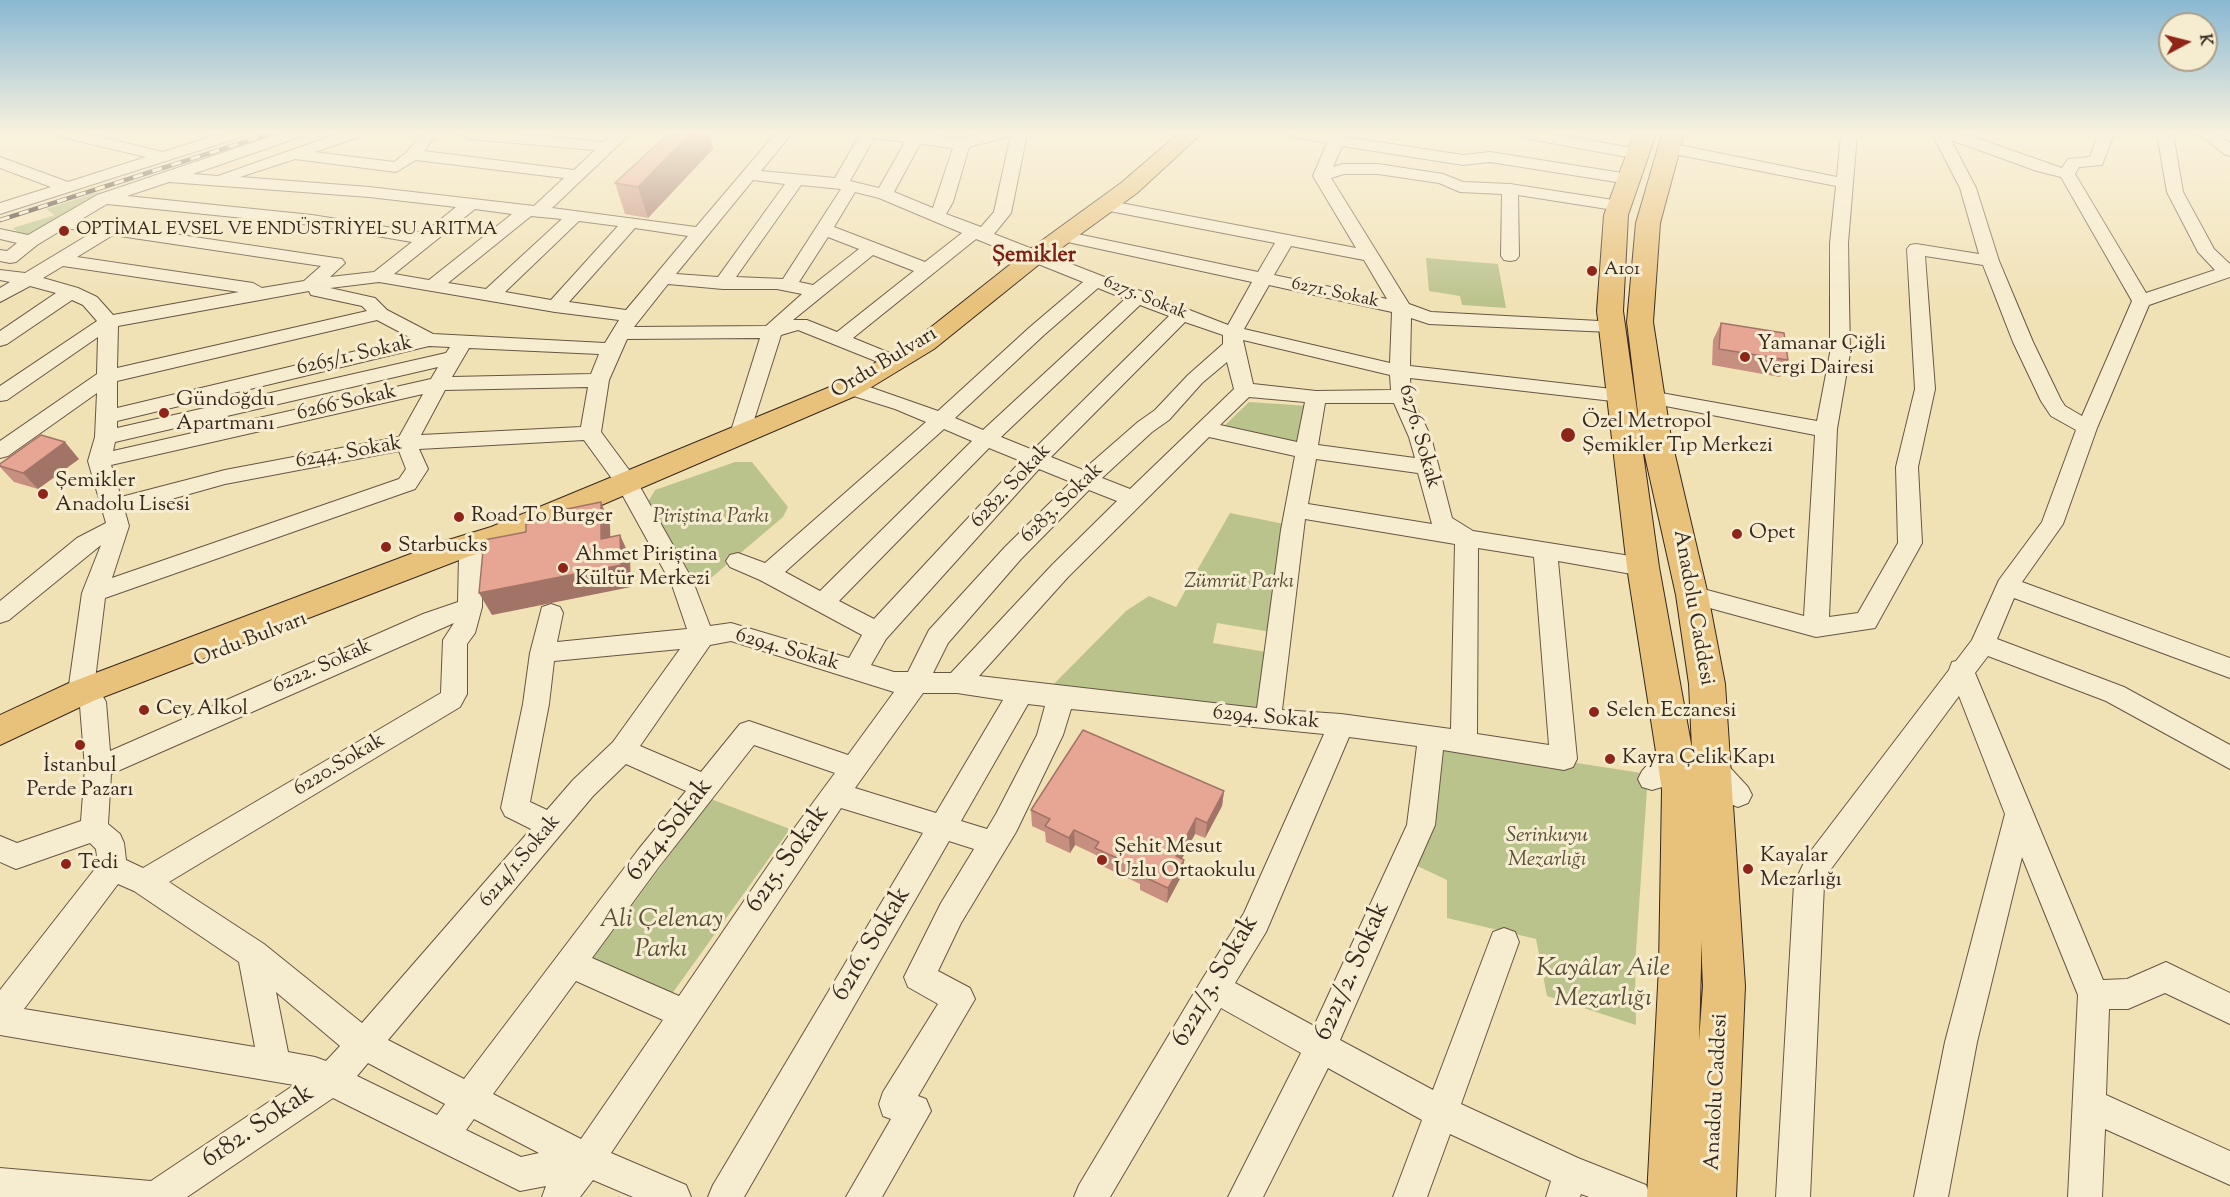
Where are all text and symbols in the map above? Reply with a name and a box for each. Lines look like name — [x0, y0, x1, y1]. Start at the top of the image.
north arrow — [2158, 12, 2218, 72]
text: K — [2192, 33, 2216, 47]
place label: OPTİMAL EVSEL VE ENDÜSTRİYEL SU ARITMA — [76, 220, 498, 242]
marker: OPTİMAL EVSEL VE ENDÜSTRİYEL SU ARITMA — [57, 224, 71, 238]
district label: Şemikler — [992, 244, 1076, 270]
place label: A101 — [1604, 260, 1640, 282]
marker: A101 — [1585, 264, 1599, 278]
street label: 6275. Sokak — [1100, 272, 1190, 326]
street label: 6271. Sokak — [1289, 274, 1381, 314]
street label: Ordu Bulvarı — [827, 323, 943, 405]
street label: 6265/1. Sokak — [295, 331, 415, 383]
place label: Yamanar Çiğli Vergi Dairesi — [1757, 332, 1886, 382]
marker: Yamanar Çiğli Vergi Dairesi — [1738, 350, 1752, 364]
street label: 6266 Sokak — [295, 380, 399, 428]
street label: 6276. Sokak — [1391, 382, 1445, 492]
place label: Gündoğdu Apartmanı — [176, 388, 275, 438]
marker: Gündoğdu Apartmanı — [157, 406, 171, 420]
place label: Özel Metropol Şemikler Tıp Merkezi — [1582, 410, 1773, 460]
marker: Özel Metropol Şemikler Tıp Merkezi — [1559, 426, 1577, 444]
street label: 6244. Sokak — [294, 432, 404, 476]
street label: 6282. Sokak — [967, 439, 1057, 535]
street label: 6283. Sokak — [1016, 458, 1110, 550]
place label: Şemikler Anadolu Lisesi — [55, 469, 190, 519]
marker: Şemikler Anadolu Lisesi — [36, 487, 50, 501]
place label: Road To Burger — [471, 504, 613, 530]
park label: Piriştina Parkı — [653, 505, 769, 531]
marker: Road To Burger — [452, 510, 466, 524]
place label: Opet — [1749, 521, 1795, 547]
marker: Opet — [1730, 527, 1744, 541]
street label: Anadolu Caddesi — [1666, 528, 1718, 688]
place label: Starbucks — [398, 534, 487, 560]
marker: Starbucks — [379, 540, 393, 554]
place label: Ahmet Piriştina Kültür Merkezi — [575, 543, 718, 593]
marker: Ahmet Piriştina Kültür Merkezi — [556, 561, 570, 575]
park label: Zümrüt Parkı — [1184, 570, 1294, 596]
street label: Ordu Bulvarı — [191, 608, 311, 674]
street label: 6294. Sokak — [732, 624, 842, 678]
street label: 6222. Sokak — [269, 635, 377, 701]
place label: Cey Alkol — [156, 697, 248, 723]
place label: Selen Eczanesi — [1606, 699, 1737, 725]
street label: 6294. Sokak — [1212, 702, 1320, 736]
marker: Cey Alkol — [137, 703, 151, 717]
marker: Selen Eczanesi — [1587, 705, 1601, 719]
street label: 6220.Sokak — [290, 729, 390, 803]
marker: İstanbul Perde Pazarı — [73, 738, 87, 752]
place label: Kayra Çelik Kapı — [1622, 746, 1775, 772]
marker: Kayra Çelik Kapı — [1603, 752, 1617, 766]
place label: İstanbul Perde Pazarı — [27, 754, 133, 804]
street label: 6214.Sokak — [621, 773, 721, 889]
street label: 6215. Sokak — [740, 800, 838, 920]
street label: 6214/1.Sokak — [475, 810, 567, 914]
park label: Serinkuyu Mezarlığı — [1506, 824, 1588, 874]
place label: Şehit Mesut Uzlu Ortaokulu — [1114, 835, 1256, 885]
place label: Kayalar Mezarlığı — [1760, 844, 1842, 894]
place label: Tedi — [78, 851, 119, 877]
marker: Şehit Mesut Uzlu Ortaokulu — [1095, 853, 1109, 867]
marker: Tedi — [59, 857, 73, 871]
marker: Kayalar Mezarlığı — [1741, 862, 1755, 876]
street label: 6216. Sokak — [827, 882, 919, 1008]
street label: 6221/2. Sokak — [1309, 898, 1399, 1046]
park label: Ali Çelenay Parkı — [599, 906, 723, 968]
street label: 6221/3. Sokak — [1167, 910, 1267, 1054]
park label: Kayâlar Aile Mezarlığı — [1536, 955, 1670, 1017]
street label: Anadolu Caddesi — [1701, 1013, 1735, 1171]
street label: 6182. Sokak — [197, 1079, 321, 1177]

